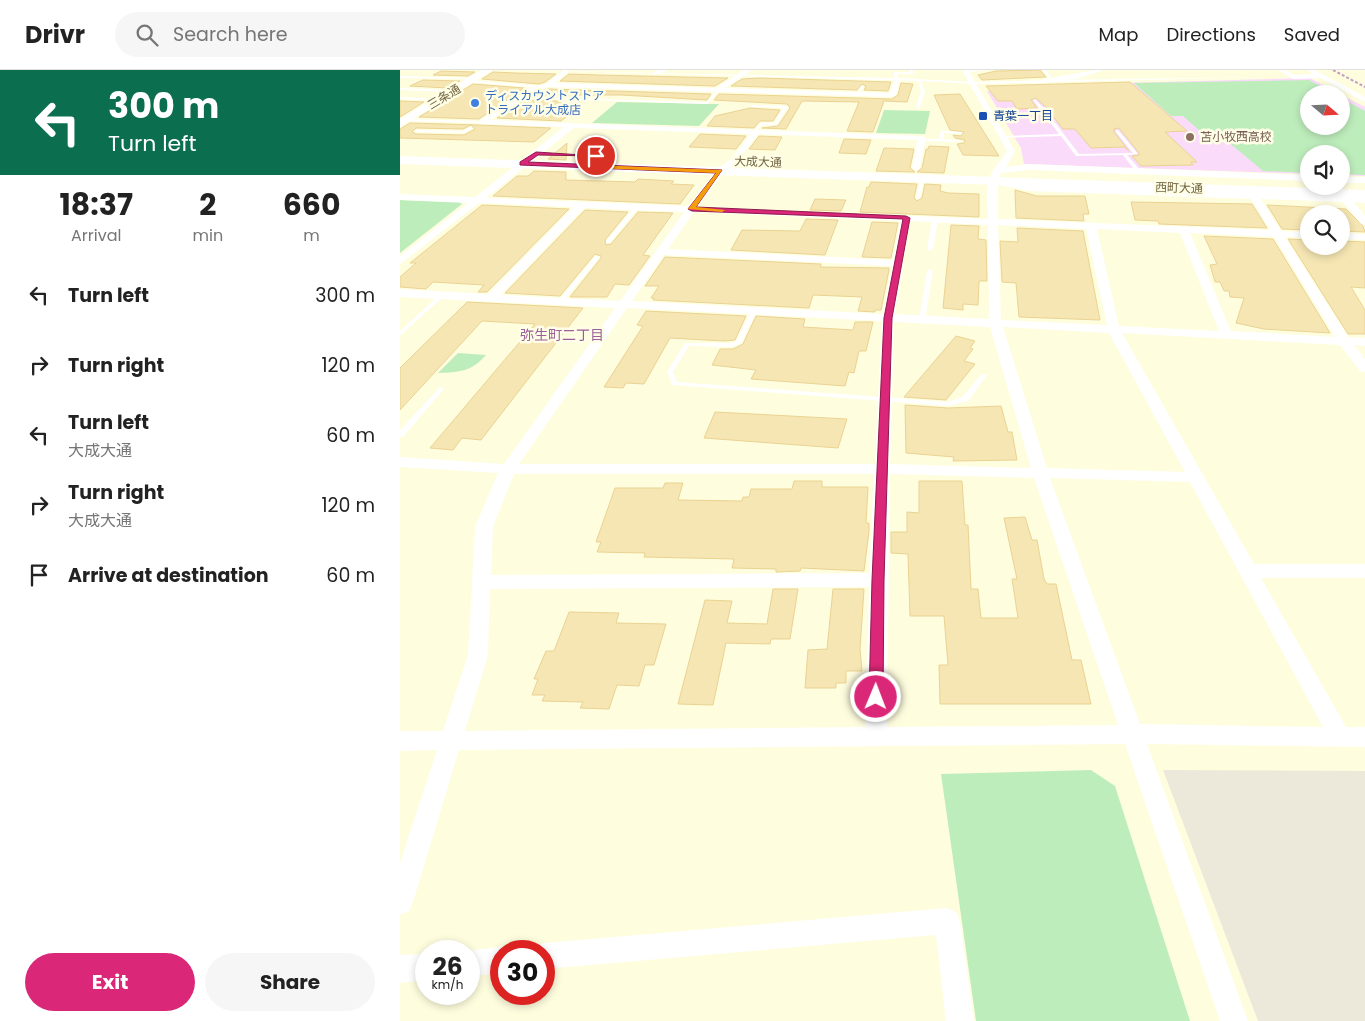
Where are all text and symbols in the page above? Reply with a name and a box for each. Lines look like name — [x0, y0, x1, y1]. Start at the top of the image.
search box — [115, 12, 465, 57]
text: Drivr — [25, 18, 85, 51]
icon: search — [133, 21, 161, 49]
text: Search here — [173, 21, 288, 48]
text: Map — [1099, 22, 1138, 47]
text: Directions — [1166, 22, 1256, 47]
text: Saved — [1284, 22, 1340, 47]
street label: 三条通 — [424, 80, 464, 113]
text: 300 m — [108, 81, 219, 130]
north arrow — [1300, 85, 1350, 135]
map controls — [1300, 85, 1350, 255]
place label: ディスカウントストア トライアル大成店 — [485, 87, 604, 118]
icon: left — [25, 90, 90, 155]
marker: ディスカウントストア トライアル大成店 — [469, 97, 481, 109]
place label: 青葉一丁目 — [993, 107, 1053, 124]
marker: 青葉一丁目 — [977, 110, 989, 122]
text: Turn left — [108, 128, 196, 159]
place label: 苫小牧西高校 — [1200, 128, 1272, 145]
marker: 苫小牧西高校 — [1184, 131, 1196, 143]
pin — [575, 135, 617, 177]
icon: arrive — [582, 142, 610, 170]
button: sound — [1300, 145, 1350, 195]
street label: 大成大通 — [734, 152, 782, 171]
street label: 西町大通 — [1155, 178, 1203, 197]
text: 18:37 — [60, 183, 133, 226]
text: 2 — [199, 183, 216, 226]
text: 660 — [283, 183, 340, 226]
button: search — [1300, 205, 1350, 255]
text: Arrival — [71, 224, 121, 247]
text: min — [192, 224, 223, 247]
text: m — [303, 224, 320, 247]
icon: left — [25, 281, 53, 309]
text: Turn left — [68, 282, 149, 309]
text: 300 m — [315, 282, 375, 309]
district label: 弥生町二丁目 — [520, 325, 604, 345]
icon: right — [25, 351, 53, 379]
text: Turn right — [68, 352, 164, 379]
text: 120 m — [321, 352, 375, 379]
text: Turn left — [68, 409, 149, 436]
icon: left — [25, 421, 53, 449]
text: 60 m — [326, 422, 375, 449]
text: 大成大通 — [68, 439, 132, 462]
text: Turn right — [68, 479, 164, 506]
icon: right — [25, 491, 53, 519]
text: 120 m — [321, 492, 375, 519]
text: 大成大通 — [68, 509, 132, 532]
icon: arrive — [25, 561, 53, 589]
text: Arrive at destination — [68, 562, 269, 589]
text: 60 m — [326, 562, 375, 589]
position arrow — [849, 670, 901, 722]
speed limit sign: 30 — [490, 940, 555, 1005]
text: 26 — [432, 949, 463, 984]
button: Exit — [25, 953, 195, 1011]
button: Share — [205, 953, 375, 1011]
text: km/h — [432, 976, 463, 993]

